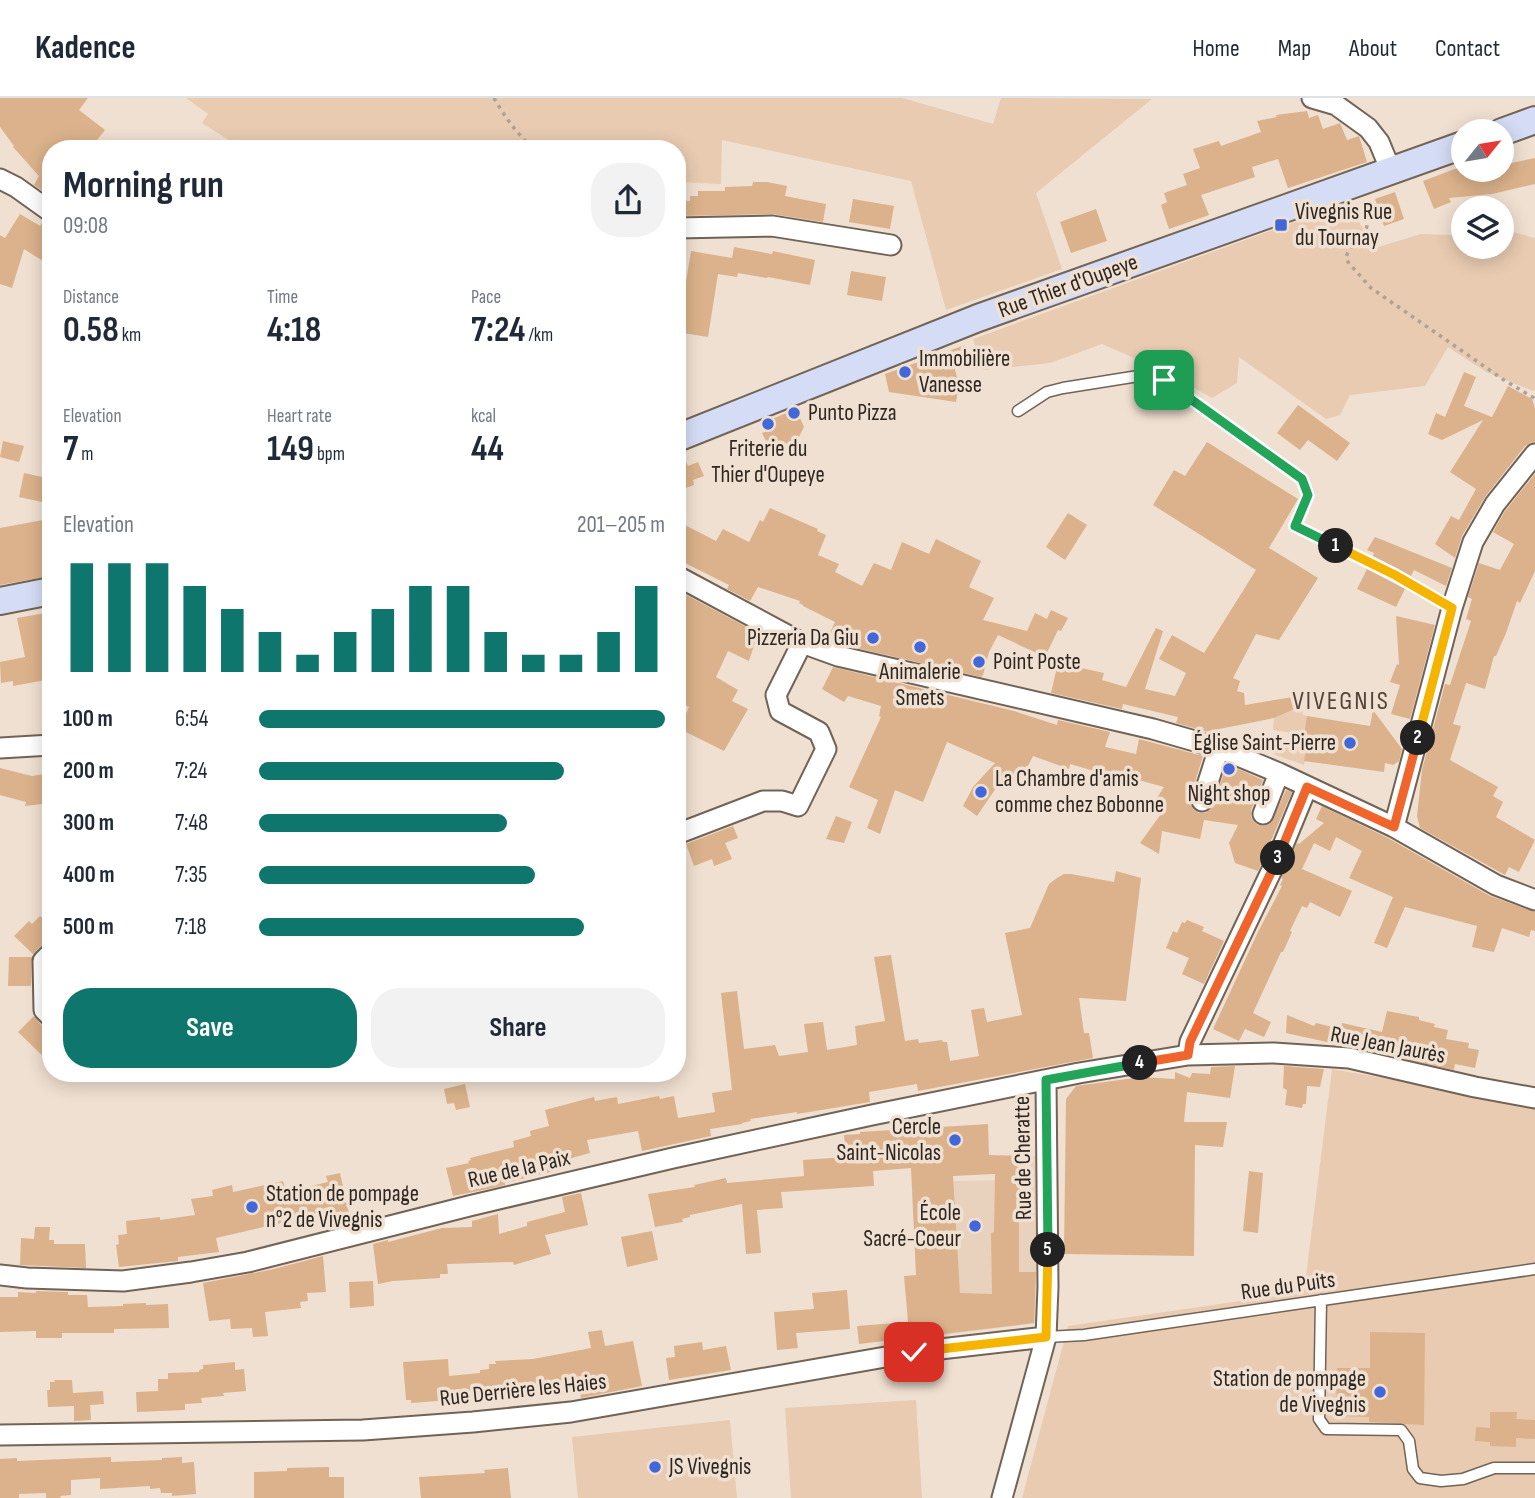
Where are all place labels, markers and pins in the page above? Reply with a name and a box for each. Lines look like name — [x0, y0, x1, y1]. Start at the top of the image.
place label: Vivegnis Rue du Tournay — [1295, 198, 1392, 252]
marker: Vivegnis Rue du Tournay — [1273, 217, 1289, 233]
place label: Immobilière Vanesse — [919, 345, 1010, 399]
pin — [1134, 350, 1194, 410]
marker: Immobilière Vanesse — [897, 364, 913, 380]
place label: Punto Pizza — [808, 399, 897, 427]
marker: Punto Pizza — [786, 405, 802, 421]
marker: Friterie du Thier d'Oupeye — [760, 416, 776, 432]
place label: Friterie du Thier d'Oupeye — [711, 435, 825, 489]
pin: 1 — [1318, 528, 1354, 564]
place label: Pizzeria Da Giu — [747, 624, 859, 652]
marker: Pizzeria Da Giu — [865, 630, 881, 646]
marker: Animalerie Smets — [912, 639, 928, 655]
place label: Point Poste — [993, 648, 1081, 676]
marker: Point Poste — [971, 654, 987, 670]
place label: Animalerie Smets — [878, 658, 961, 712]
pin: 2 — [1400, 720, 1436, 756]
place label: Église Saint-Pierre — [1193, 729, 1336, 757]
marker: Église Saint-Pierre — [1342, 735, 1358, 751]
marker: Night shop — [1221, 761, 1237, 777]
place label: La Chambre d'amis comme chez Bobonne — [995, 765, 1164, 819]
place label: Night shop — [1187, 780, 1271, 808]
marker: La Chambre d'amis comme chez Bobonne — [973, 784, 989, 800]
pin: 3 — [1260, 840, 1296, 876]
pin: 4 — [1122, 1046, 1158, 1080]
place label: Cercle Saint-Nicolas — [837, 1113, 941, 1167]
marker: Cercle Saint-Nicolas — [947, 1132, 963, 1148]
place label: Station de pompage n°2 de Vivegnis — [266, 1180, 419, 1234]
marker: Station de pompage n°2 de Vivegnis — [244, 1199, 260, 1215]
place label: École Sacré-Coeur — [863, 1199, 961, 1253]
marker: École Sacré-Coeur — [967, 1218, 983, 1234]
pin: 5 — [1030, 1232, 1066, 1268]
pin — [884, 1322, 944, 1382]
place label: Station de pompage de Vivegnis — [1213, 1365, 1366, 1419]
marker: Station de pompage de Vivegnis — [1372, 1384, 1388, 1400]
place label: JS Vivegnis — [668, 1453, 751, 1481]
marker: JS Vivegnis — [647, 1459, 663, 1475]

